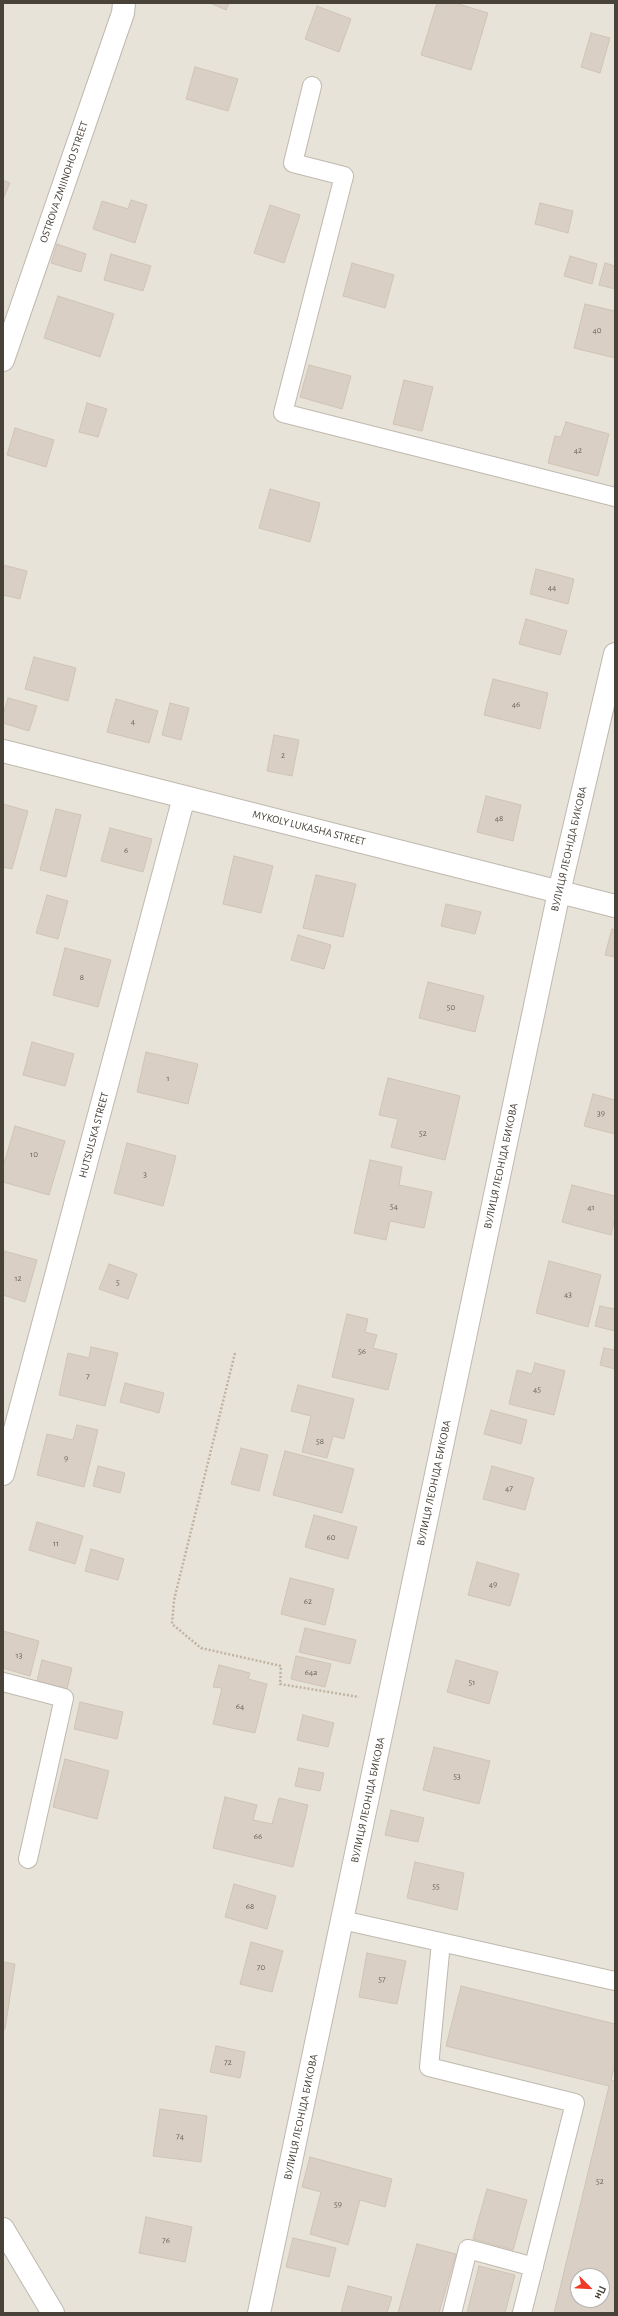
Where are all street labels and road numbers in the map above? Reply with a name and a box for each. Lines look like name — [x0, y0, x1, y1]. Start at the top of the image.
street label: OSTROVA ZMIINOHO STREET — [37, 119, 91, 245]
street label: ВУЛИЦЯ ЛЕОНІДА БИКОВА — [548, 785, 590, 913]
street label: MYKOLY LUKASHA STREET — [251, 808, 367, 848]
street label: HUTSULSKA STREET — [76, 1091, 112, 1179]
street label: ВУЛИЦЯ ЛЕОНІДА БИКОВА — [481, 1102, 521, 1230]
street label: ВУЛИЦЯ ЛЕОНІДА БИКОВА — [414, 1419, 454, 1547]
street label: ВУЛИЦЯ ЛЕОНІДА БИКОВА — [348, 1736, 388, 1864]
street label: ВУЛИЦЯ ЛЕОНІДА БИКОВА — [281, 2053, 321, 2181]

